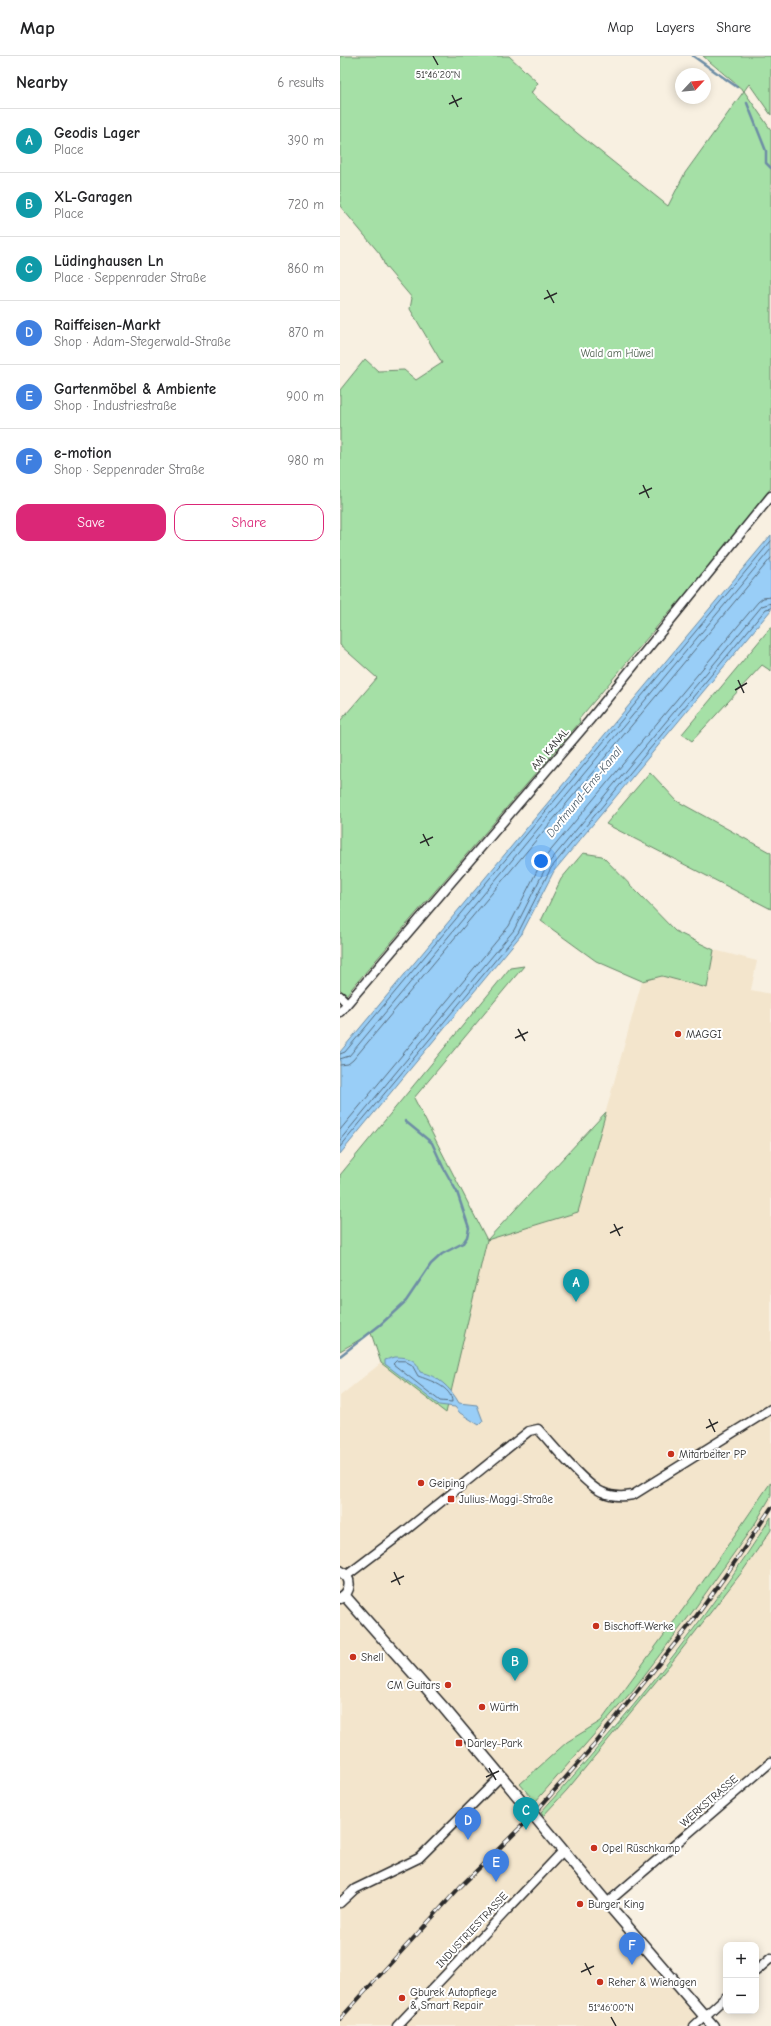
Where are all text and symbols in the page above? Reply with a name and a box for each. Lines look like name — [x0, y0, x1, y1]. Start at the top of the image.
text: Map — [20, 17, 55, 39]
text: Map — [607, 19, 634, 36]
text: Layers — [656, 19, 694, 36]
text: Share — [716, 19, 751, 36]
north arrow — [675, 68, 711, 104]
text: 51°46'20"N — [416, 69, 460, 81]
text: Nearby — [16, 73, 67, 92]
text: 6 results — [277, 75, 324, 90]
text: Geodis Lager — [54, 124, 140, 142]
text: A — [25, 133, 33, 148]
text: 390 m — [288, 133, 324, 148]
text: Place — [54, 142, 84, 157]
text: XL-Garagen — [54, 188, 132, 206]
text: B — [25, 197, 33, 212]
text: 720 m — [288, 197, 324, 212]
text: Place — [54, 206, 84, 221]
text: Lüdinghausen Ln — [54, 252, 164, 270]
text: C — [25, 261, 33, 276]
text: 860 m — [287, 261, 324, 276]
text: Place · Seppenrader Straße — [54, 270, 206, 285]
text: Raiffeisen-Markt — [54, 316, 160, 334]
text: D — [25, 325, 33, 340]
text: 870 m — [288, 325, 324, 340]
text: Shop · Adam-Stegerwald-Straße — [54, 334, 231, 349]
park label: Wald am Hüwel — [581, 347, 653, 360]
text: Gartenmöbel & Ambiente — [54, 380, 216, 398]
text: E — [25, 389, 33, 404]
text: 900 m — [286, 389, 324, 404]
text: Shop · Industriestraße — [54, 398, 177, 413]
text: e-motion — [54, 444, 112, 462]
text: F — [25, 453, 33, 468]
text: 980 m — [287, 453, 324, 468]
text: Shop · Seppenrader Straße — [54, 462, 205, 477]
button: Save — [16, 504, 166, 541]
button: Share — [174, 504, 324, 541]
street label: AM KANAL — [528, 725, 572, 772]
water label: Dortmund-Ems-Kanal — [543, 744, 625, 840]
your location — [531, 851, 551, 871]
place label: MAGGI — [686, 1028, 722, 1041]
marker: MAGGI — [673, 1029, 683, 1039]
pin: A — [563, 1269, 589, 1302]
place label: Mitarbeiter PP — [679, 1448, 746, 1461]
marker: Mitarbeiter PP — [666, 1449, 676, 1459]
place label: Geiping — [429, 1477, 465, 1490]
marker: Geiping — [416, 1478, 426, 1488]
place label: Julius-Maggi-Straße — [459, 1493, 553, 1506]
marker: Julius-Maggi-Straße — [446, 1494, 456, 1504]
place label: Bischoff-Werke — [604, 1620, 674, 1633]
marker: Bischoff-Werke — [591, 1621, 601, 1631]
pin: B — [502, 1648, 528, 1681]
place label: Shell — [361, 1651, 383, 1664]
marker: Shell — [348, 1652, 358, 1662]
place label: CM Guitars — [387, 1679, 440, 1692]
marker: CM Guitars — [443, 1680, 453, 1690]
place label: Würth — [490, 1701, 519, 1714]
marker: Würth — [477, 1702, 487, 1712]
place label: Darley-Park — [467, 1737, 523, 1750]
marker: Darley-Park — [454, 1738, 464, 1748]
street label: WERKSTRASSE — [677, 1772, 741, 1830]
pin: C — [513, 1797, 539, 1830]
pin: D — [455, 1807, 481, 1840]
place label: Opel Rüschkamp — [602, 1842, 680, 1855]
marker: Opel Rüschkamp — [589, 1843, 599, 1853]
pin: E — [483, 1849, 509, 1882]
street label: INDUSTRIESTRASSE — [434, 1889, 511, 1971]
place label: Burger King — [588, 1898, 644, 1911]
marker: Burger King — [575, 1899, 585, 1909]
pin: F — [619, 1932, 645, 1965]
map controls — [723, 1942, 759, 2014]
button: + — [723, 1942, 759, 1978]
place label: Reher & Wiehagen — [608, 1976, 697, 1989]
marker: Reher & Wiehagen — [595, 1977, 605, 1987]
button: − — [723, 1978, 759, 2014]
place label: Gburek Autopflege & Smart Repair — [410, 1986, 497, 2012]
marker: Gburek Autopflege & Smart Repair — [397, 1993, 407, 2003]
text: 51°46'00"N — [588, 2002, 634, 2014]

